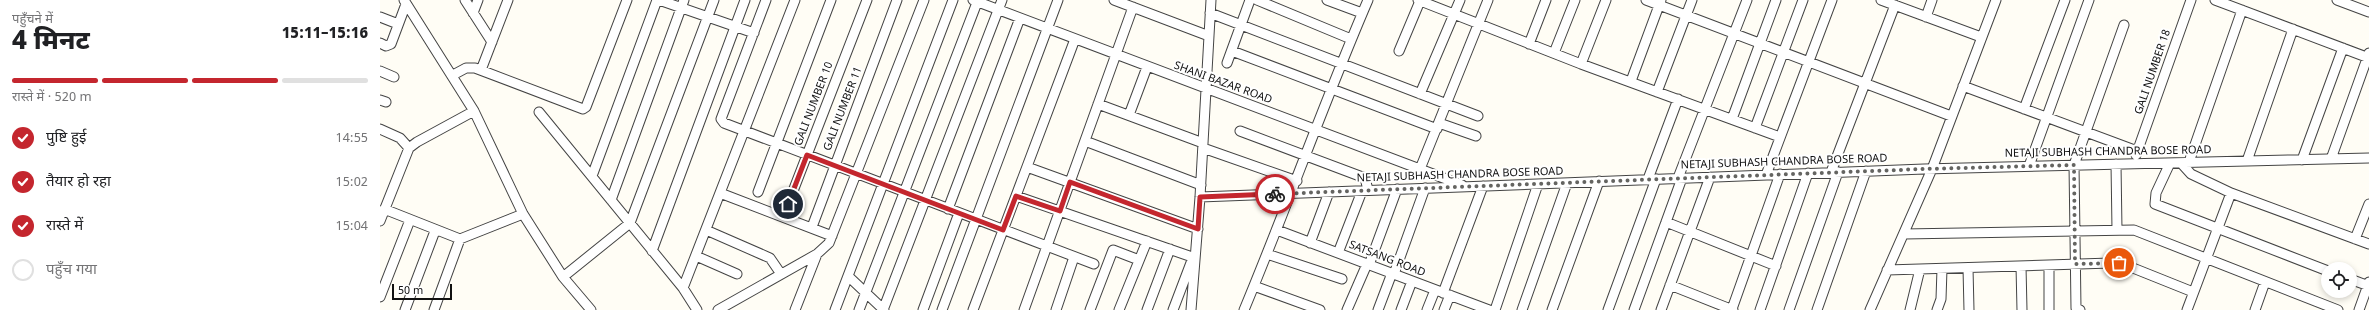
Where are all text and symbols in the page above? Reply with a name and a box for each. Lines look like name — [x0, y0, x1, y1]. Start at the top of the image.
text: पहुँचने में — [12, 11, 53, 28]
text: 15:11–15:16 — [282, 25, 368, 44]
text: 4 मिनट — [12, 26, 90, 60]
street label: GALI NUMBER 18 — [2132, 28, 2174, 116]
street label: SHANI BAZAR ROAD — [1172, 59, 1274, 107]
street label: GALI NUMBER 10 — [792, 60, 836, 148]
street label: GALI NUMBER 11 — [821, 65, 865, 153]
text: रास्ते में · 520 m — [12, 89, 92, 106]
icon: check — [12, 127, 34, 149]
text: पुष्टि हुई — [46, 129, 86, 148]
text: 14:55 — [336, 130, 368, 147]
street label: NETAJI SUBHASH CHANDRA BOSE ROAD — [2005, 143, 2211, 161]
street label: NETAJI SUBHASH CHANDRA BOSE ROAD — [1680, 151, 1888, 173]
street label: NETAJI SUBHASH CHANDRA BOSE ROAD — [1356, 164, 1564, 186]
icon: check — [12, 171, 34, 193]
text: तैयार हो रहा — [46, 173, 111, 192]
text: 15:02 — [336, 174, 368, 191]
courier — [1255, 174, 1295, 214]
icon: bike — [1264, 183, 1286, 205]
pin — [771, 187, 805, 221]
icon: home — [777, 193, 799, 215]
icon: check — [12, 215, 34, 237]
text: रास्ते में — [46, 217, 83, 236]
text: 15:04 — [336, 218, 368, 235]
street label: SATSANG ROAD — [1347, 238, 1427, 280]
pin — [2102, 246, 2136, 280]
icon: bag — [2108, 252, 2130, 274]
text: पहुँच गया — [46, 261, 97, 280]
map controls — [2321, 262, 2357, 298]
button: locate — [2321, 262, 2357, 298]
scale bar — [392, 282, 452, 301]
text: 50 m — [398, 284, 423, 298]

